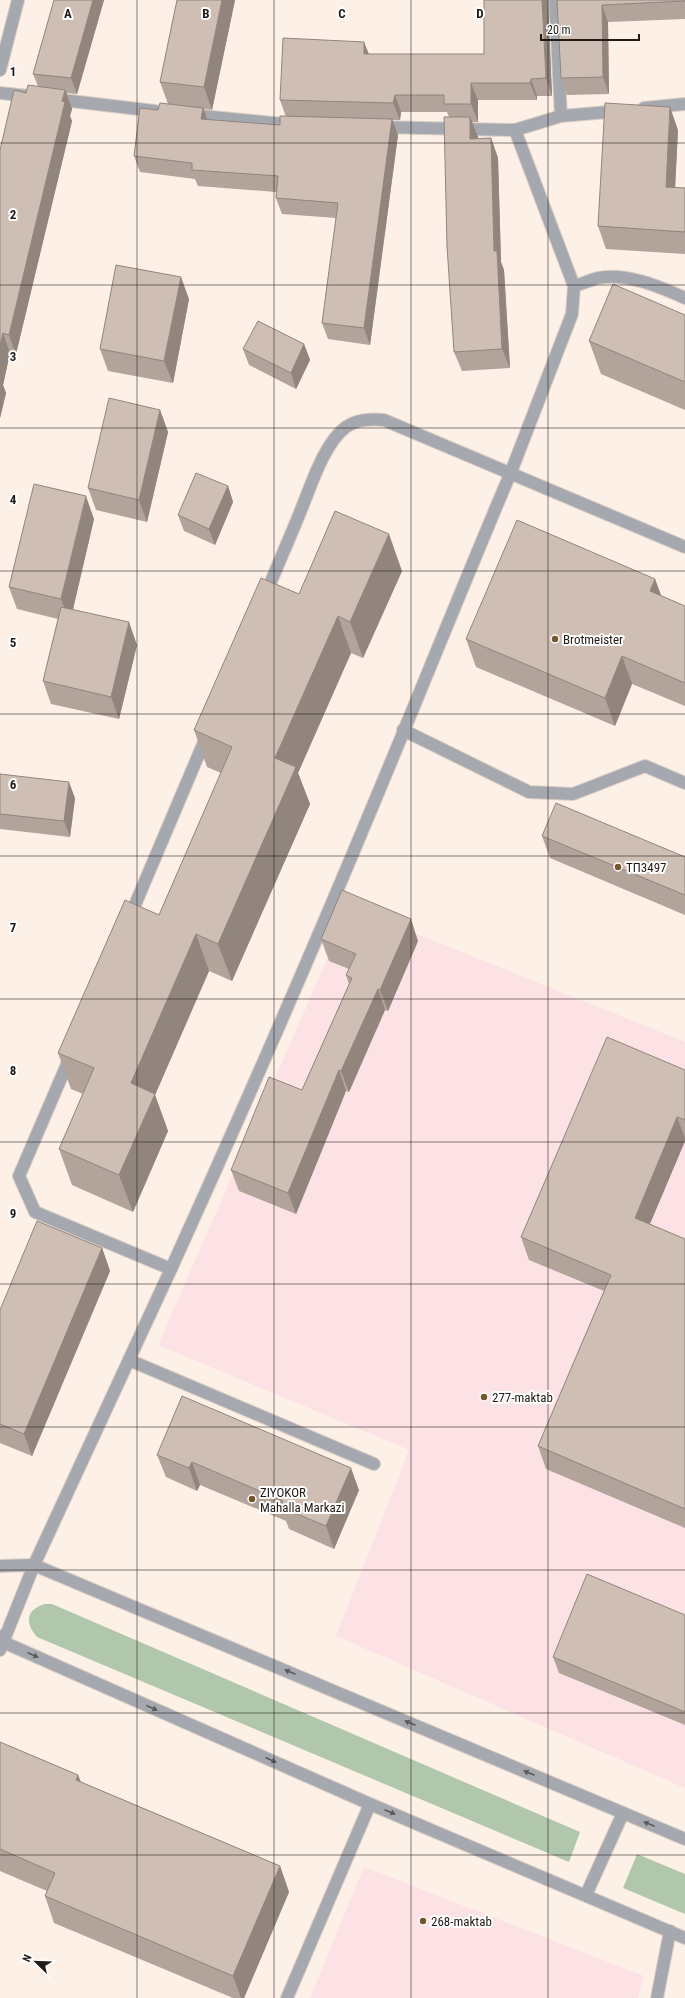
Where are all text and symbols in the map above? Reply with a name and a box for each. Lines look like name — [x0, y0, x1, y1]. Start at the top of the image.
text: A — [64, 6, 72, 21]
text: B — [202, 6, 210, 21]
text: C — [338, 6, 346, 21]
text: D — [476, 6, 484, 21]
scale bar — [541, 16, 639, 42]
text: 20 m — [547, 23, 571, 37]
text: 1 — [10, 64, 16, 79]
text: 2 — [10, 207, 17, 222]
text: 3 — [10, 349, 16, 364]
text: 4 — [10, 492, 17, 507]
place label: Brotmeister — [563, 632, 623, 647]
marker: Brotmeister — [550, 634, 560, 644]
text: 5 — [10, 635, 17, 650]
text: 6 — [10, 777, 17, 792]
place label: ТП3497 — [626, 860, 667, 875]
marker: ТП3497 — [613, 862, 623, 872]
text: 7 — [10, 920, 17, 935]
text: 8 — [10, 1063, 16, 1078]
text: 9 — [10, 1206, 16, 1221]
place label: 277-maktab — [492, 1390, 553, 1405]
marker: 277-maktab — [479, 1392, 489, 1402]
place label: ZIYOKOR Mahalla Markazi — [260, 1485, 345, 1515]
marker: ZIYOKOR Mahalla Markazi — [247, 1494, 257, 1504]
one-way arrow — [27, 1653, 39, 1659]
one-way arrow — [283, 1669, 295, 1675]
one-way arrow — [146, 1705, 158, 1711]
one-way arrow — [404, 1720, 415, 1726]
one-way arrow — [265, 1757, 276, 1763]
one-way arrow — [523, 1770, 535, 1776]
one-way arrow — [384, 1809, 395, 1815]
one-way arrow — [644, 1821, 655, 1827]
place label: 268-maktab — [431, 1914, 492, 1929]
marker: 268-maktab — [418, 1916, 428, 1926]
north arrow — [16, 1942, 56, 1982]
text: N — [20, 1952, 35, 1964]

